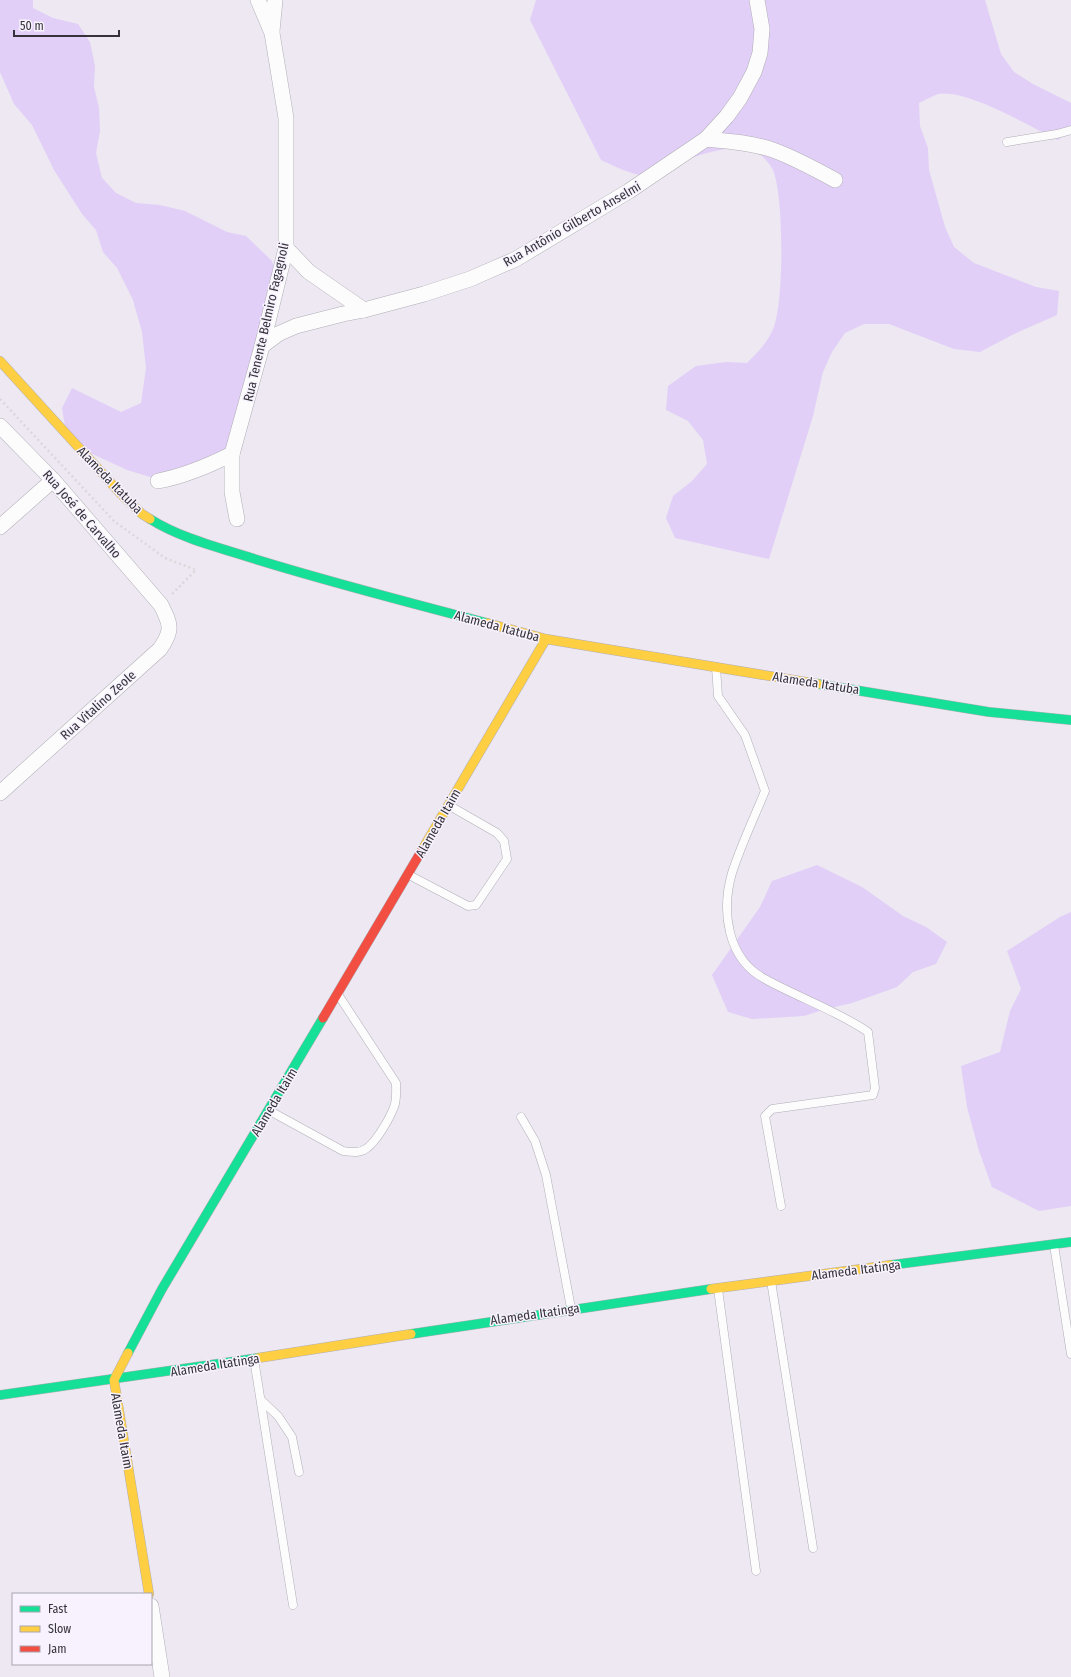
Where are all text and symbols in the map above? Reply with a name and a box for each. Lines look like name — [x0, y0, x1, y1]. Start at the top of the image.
scale bar — [14, 12, 119, 38]
text: 50 m — [20, 19, 44, 33]
street label: Rua Antônio Gilberto Anselmi — [501, 178, 643, 270]
street label: Rua Tenente Belmiro Fagagnoli — [240, 241, 292, 403]
street label: Alameda Itatuba — [74, 443, 146, 517]
street label: Rua José de Carvalho — [40, 467, 124, 561]
street label: Alameda Itatuba — [453, 607, 541, 645]
street label: Rua Vitalino Zeole — [57, 667, 139, 743]
street label: Alameda Itatuba — [772, 669, 860, 697]
street label: Alameda Itaim — [412, 786, 464, 860]
street label: Alameda Itaim — [248, 1065, 300, 1139]
street label: Alameda Itatinga — [810, 1257, 902, 1283]
street label: Alameda Itatinga — [489, 1300, 581, 1328]
street label: Alameda Itatinga — [169, 1351, 261, 1379]
street label: Alameda Itaim — [108, 1392, 136, 1470]
legend — [12, 1593, 152, 1665]
text: Fast — [48, 1602, 67, 1616]
text: Slow — [48, 1622, 71, 1636]
text: Jam — [48, 1642, 66, 1656]

